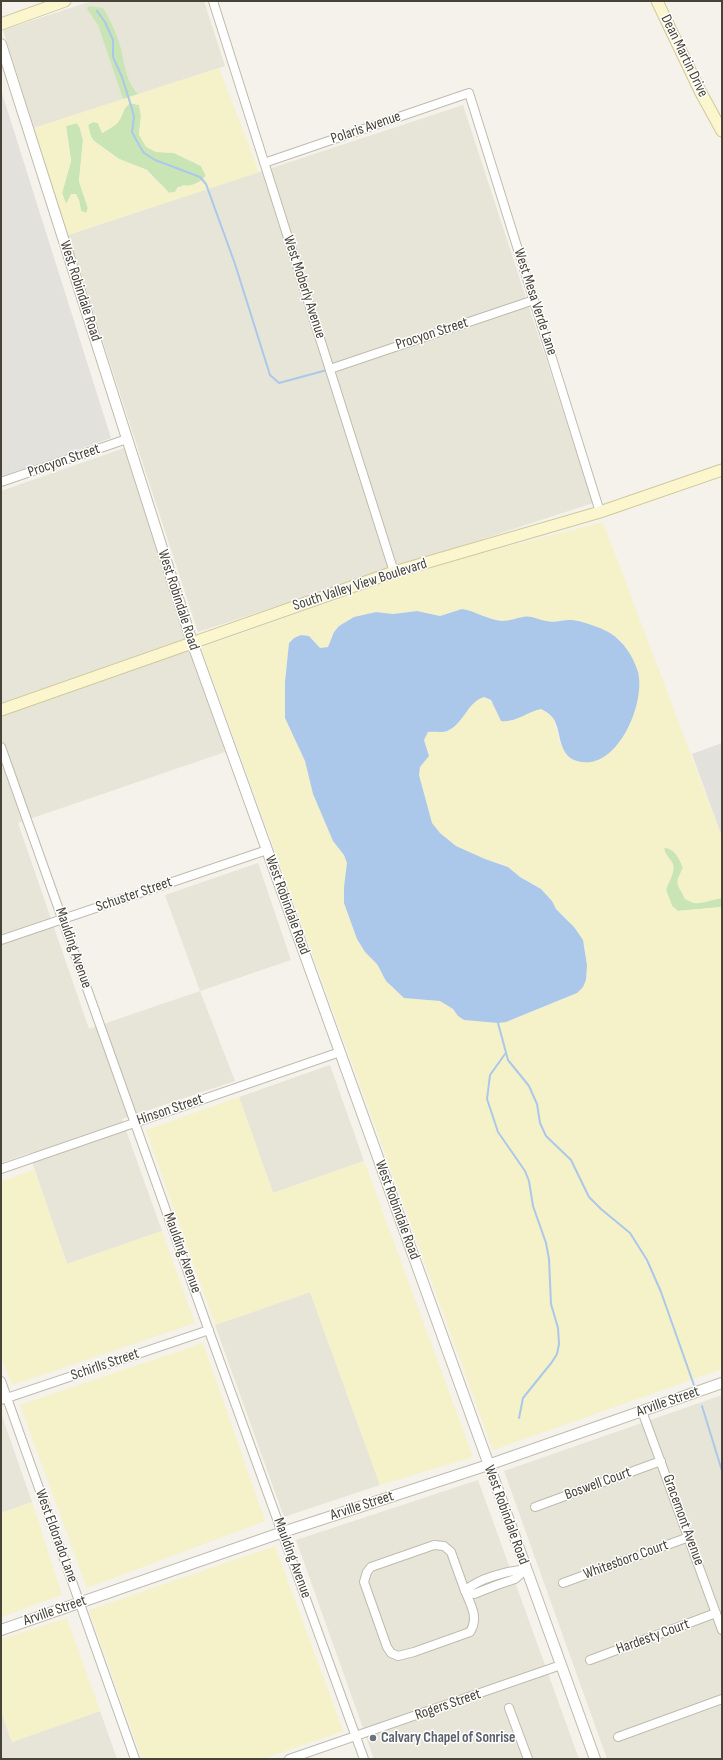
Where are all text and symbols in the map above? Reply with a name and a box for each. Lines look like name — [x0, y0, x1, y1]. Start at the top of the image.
street label: Dean Martin Drive — [656, 12, 712, 100]
street label: Polaris Avenue — [329, 108, 403, 148]
street label: West Moberly Avenue — [279, 233, 329, 341]
street label: West Robindale Road — [55, 239, 105, 343]
street label: West Mesa Verde Lane — [509, 246, 561, 358]
street label: Procyon Street — [394, 314, 470, 354]
street label: Procyon Street — [26, 440, 102, 482]
street label: West Robindale Road — [153, 548, 203, 652]
street label: South Valley View Boulevard — [291, 555, 429, 615]
street label: West Robindale Road — [261, 853, 313, 957]
street label: Schuster Street — [94, 874, 174, 916]
street label: Maulding Avenue — [51, 905, 95, 991]
street label: Hinson Street — [134, 1090, 206, 1130]
street label: West Robindale Road — [371, 1158, 423, 1262]
street label: Maulding Avenue — [159, 1210, 205, 1296]
street label: Schirlls Street — [69, 1345, 141, 1385]
street label: Arville Street — [634, 1383, 702, 1421]
street label: West Robindale Road — [480, 1463, 532, 1567]
street label: Boswell Court — [562, 1464, 634, 1504]
street label: Gracemont Avenue — [658, 1472, 708, 1568]
street label: West Eldorado Lane — [31, 1487, 81, 1585]
street label: Arville Street — [328, 1487, 396, 1525]
street label: Maulding Avenue — [269, 1515, 315, 1601]
street label: Whitesboro Court — [581, 1536, 671, 1584]
street label: Arville Street — [21, 1592, 89, 1630]
street label: Hardesty Court — [614, 1615, 692, 1659]
street label: Rogers Street — [413, 1685, 483, 1725]
place label: Calvary Chapel of Sonrise — [381, 1729, 515, 1747]
marker: Calvary Chapel of Sonrise — [368, 1733, 378, 1743]

